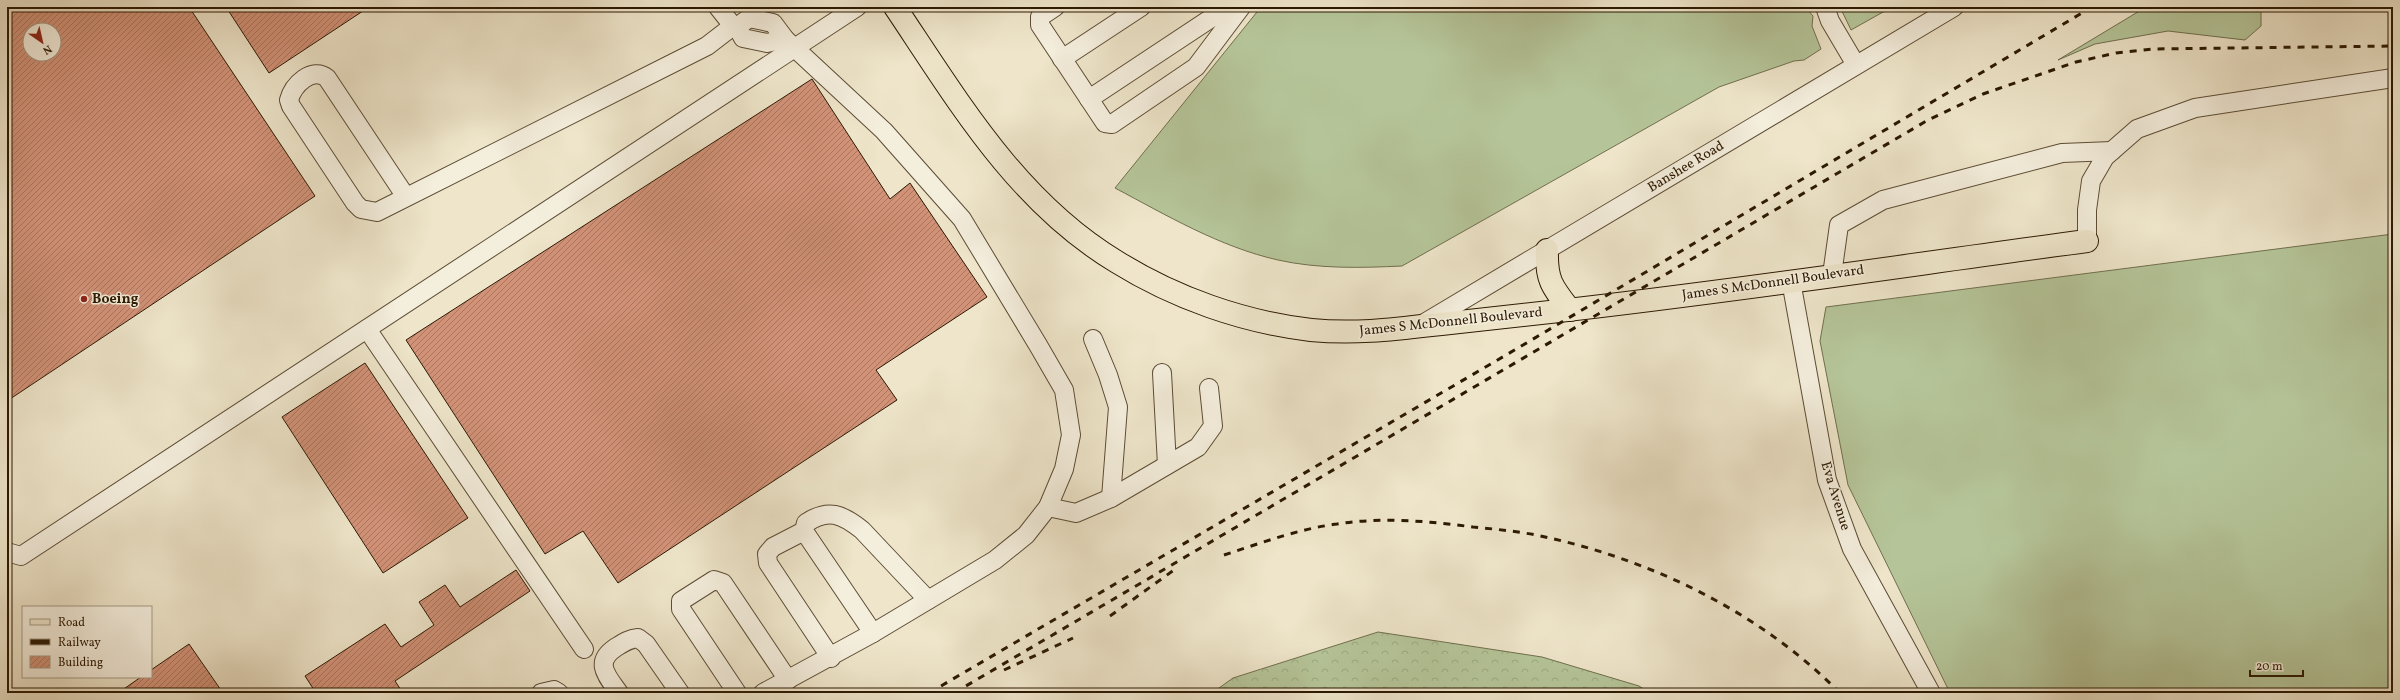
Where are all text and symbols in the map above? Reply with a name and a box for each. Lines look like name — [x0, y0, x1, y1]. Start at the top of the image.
north arrow — [22, 22, 62, 62]
text: N — [39, 41, 54, 58]
street label: Banshee Road — [1644, 137, 1728, 197]
street label: James S McDonnell Boulevard — [1681, 261, 1866, 305]
place label: Boeing — [92, 290, 139, 309]
marker: Boeing — [79, 294, 89, 304]
street label: James S McDonnell Boulevard — [1359, 303, 1544, 341]
street label: Eva Avenue — [1815, 459, 1855, 533]
legend — [22, 606, 152, 678]
text: Road — [58, 615, 85, 631]
text: Railway — [58, 635, 101, 651]
scale bar — [2250, 652, 2303, 678]
text: Building — [58, 655, 103, 671]
text: 20 m — [2256, 659, 2283, 675]

